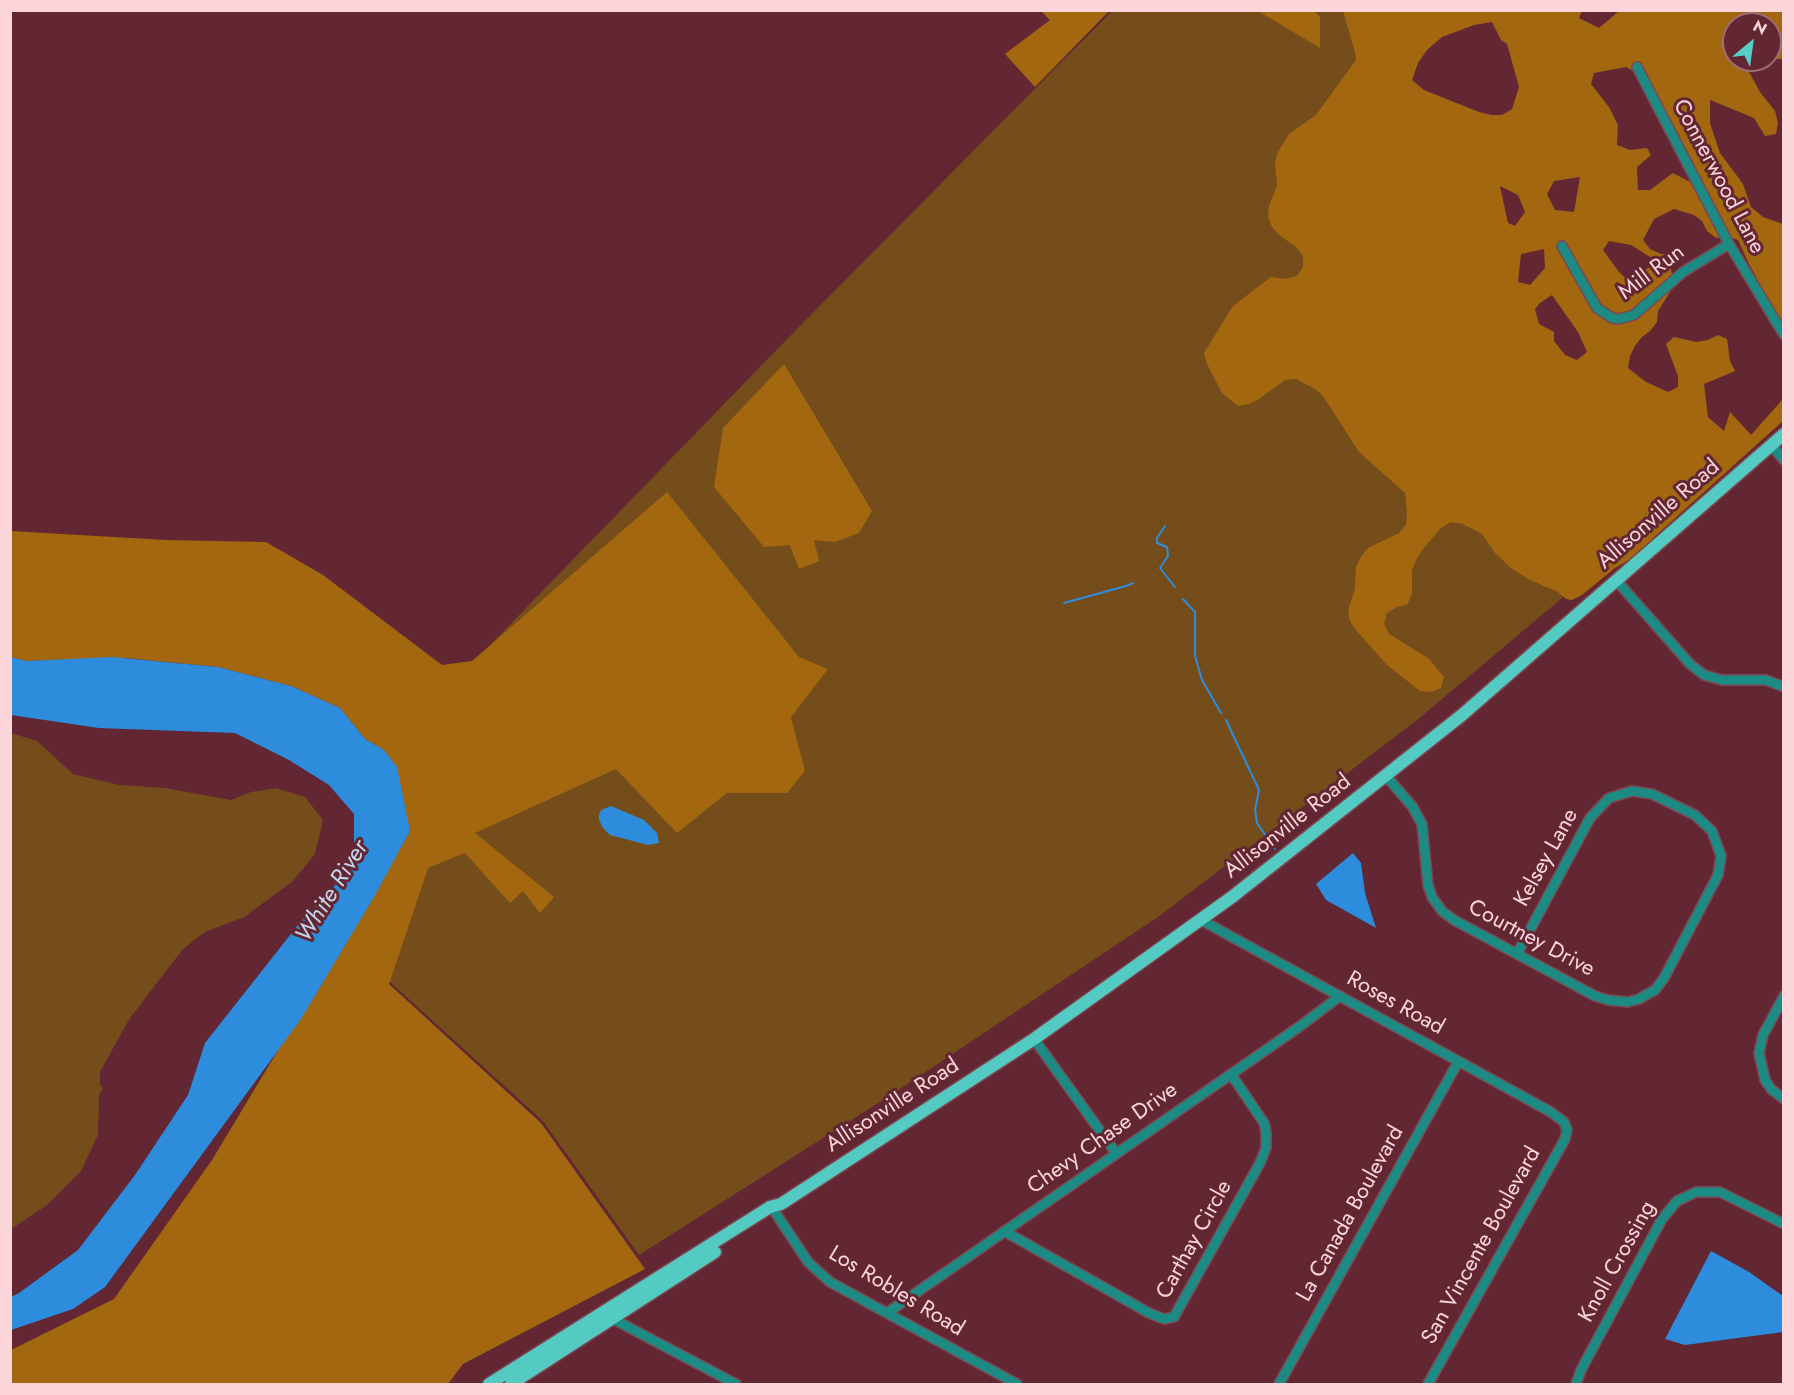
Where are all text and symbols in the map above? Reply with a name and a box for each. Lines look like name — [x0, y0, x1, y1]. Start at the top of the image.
north arrow — [1722, 12, 1782, 72]
text: N — [1749, 14, 1771, 41]
street label: Connerwood Lane — [1666, 95, 1770, 259]
street label: Mill Run — [1614, 240, 1690, 306]
street label: Allisonville Road — [1592, 455, 1726, 575]
street label: Allisonville Road — [1219, 769, 1357, 885]
street label: Kelsey Lane — [1509, 805, 1585, 911]
water label: White River — [290, 836, 376, 948]
street label: Courtney Drive — [1463, 895, 1599, 983]
street label: Roses Road — [1342, 966, 1448, 1042]
street label: Allisonville Road — [821, 1053, 965, 1159]
street label: Chevy Chase Drive — [1023, 1077, 1183, 1201]
street label: La Canada Boulevard — [1292, 1122, 1410, 1306]
street label: San Vincente Boulevard — [1417, 1143, 1547, 1349]
street label: Carthay Circle — [1152, 1176, 1238, 1304]
street label: Knoll Crossing — [1574, 1197, 1662, 1327]
street label: Los Robles Road — [823, 1241, 969, 1343]

